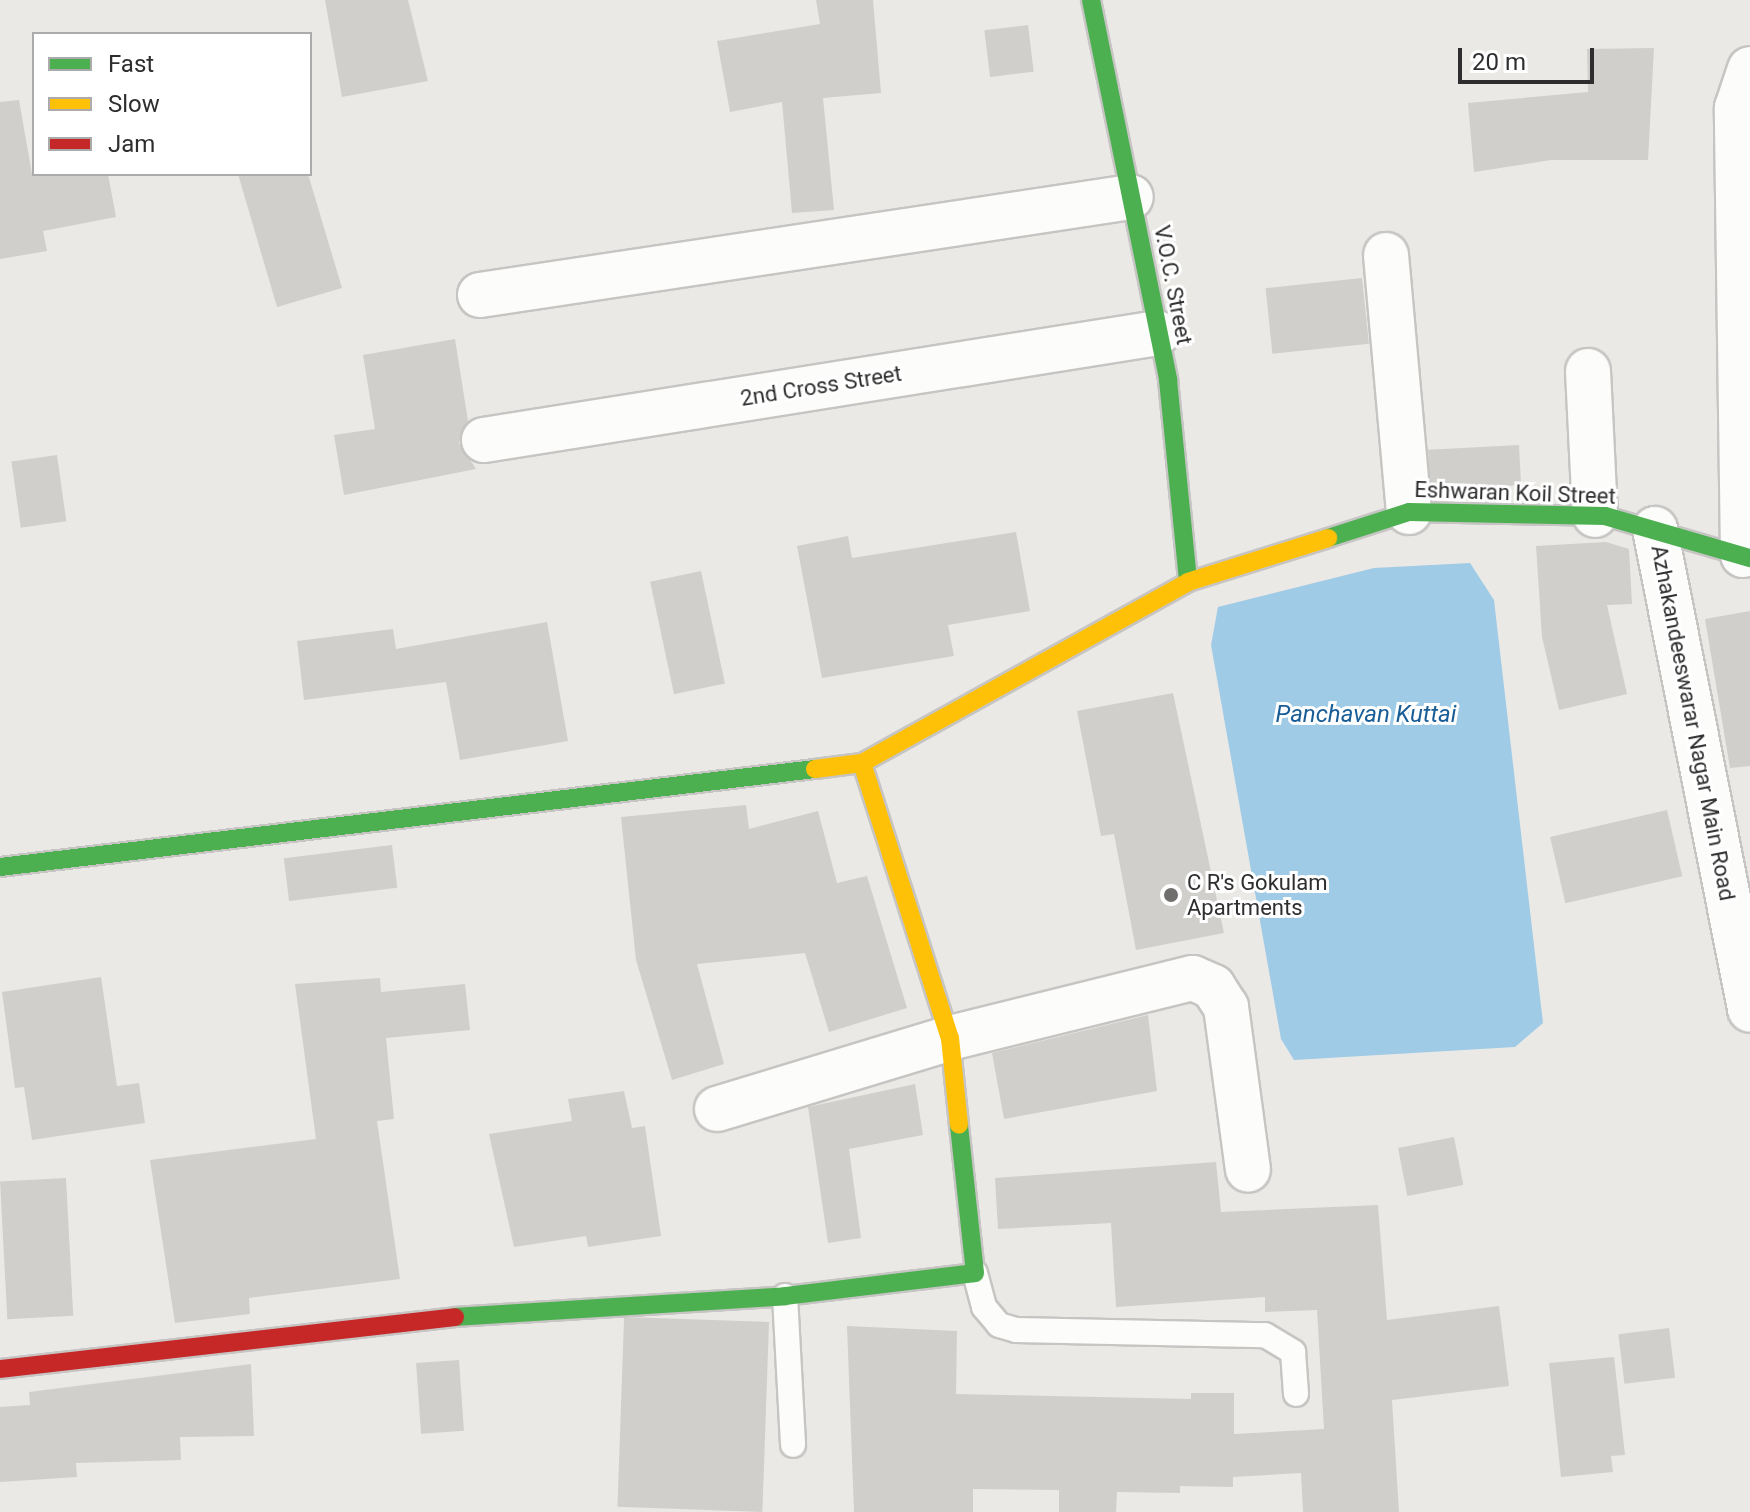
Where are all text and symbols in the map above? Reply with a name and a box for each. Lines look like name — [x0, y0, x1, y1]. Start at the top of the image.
legend — [32, 32, 312, 176]
scale bar — [1462, 32, 1598, 82]
text: 20 m — [1472, 48, 1526, 76]
text: Fast — [108, 50, 154, 78]
text: Slow — [108, 90, 160, 118]
text: Jam — [108, 130, 155, 158]
street label: V.O.C. Street — [1149, 223, 1197, 347]
street label: 2nd Cross Street — [739, 360, 903, 412]
street label: Eshwaran Koil Street — [1414, 476, 1616, 510]
street label: Azhakandeeswarar Nagar Main Road — [1646, 543, 1740, 903]
water label: Panchavan Kuttai — [1276, 701, 1456, 729]
place label: C R's Gokulam Apartments — [1187, 869, 1328, 920]
marker: C R's Gokulam Apartments — [1162, 886, 1180, 904]

